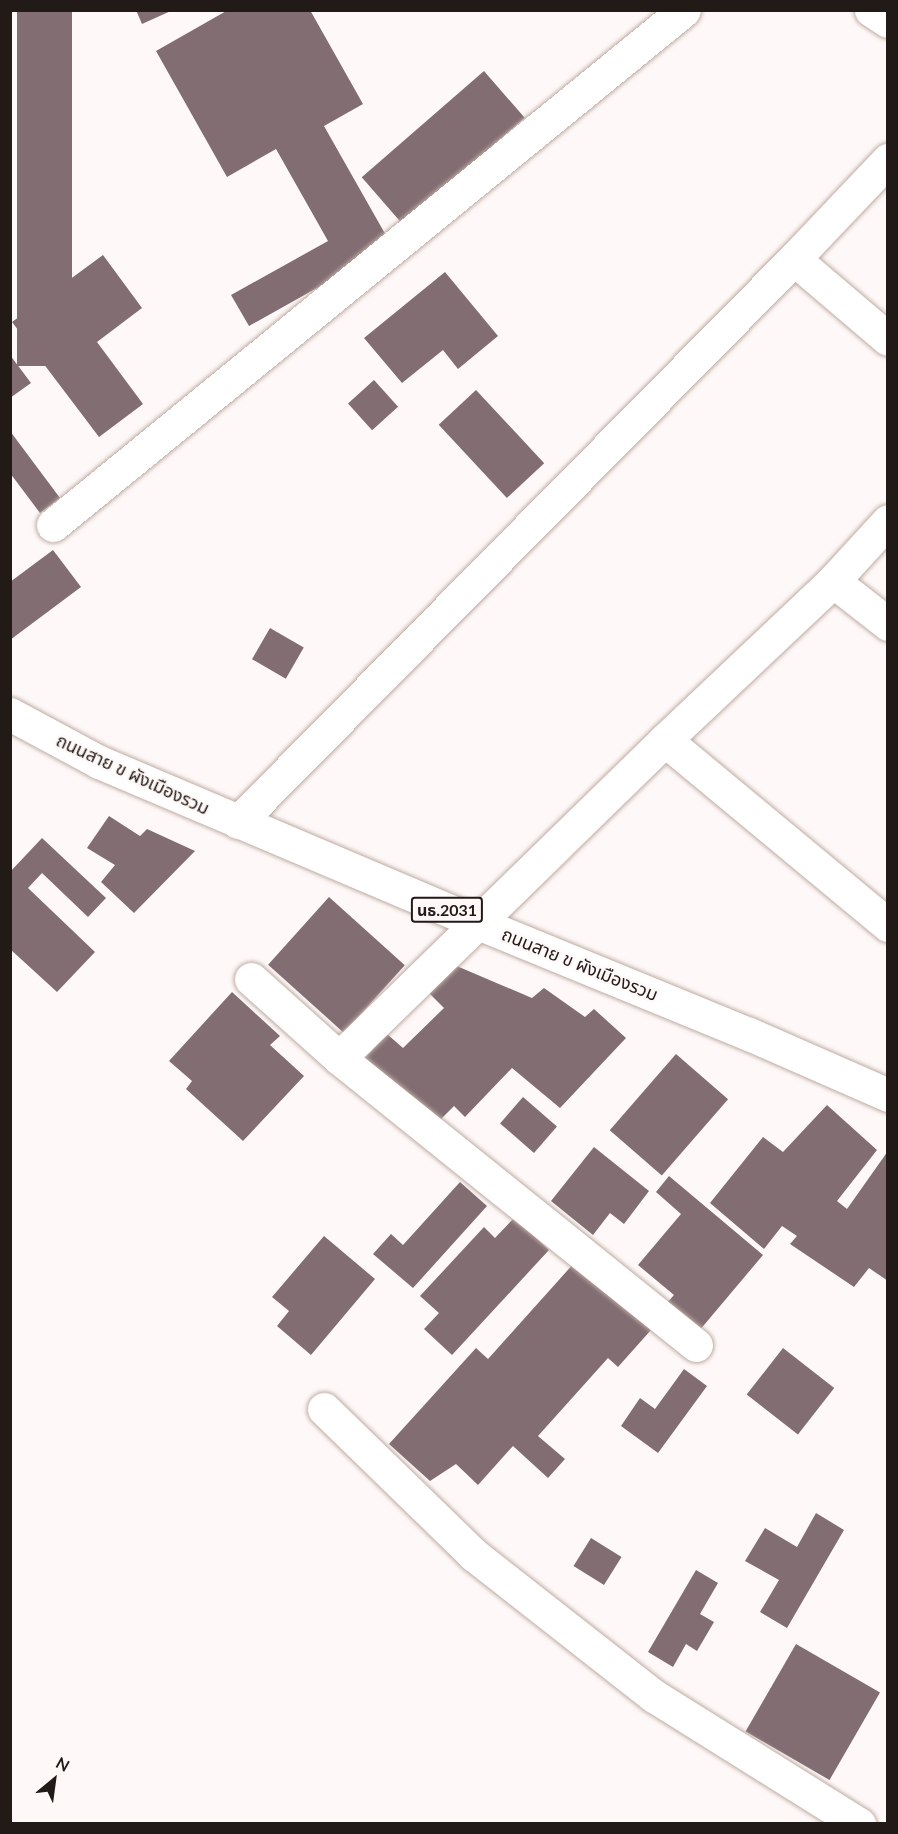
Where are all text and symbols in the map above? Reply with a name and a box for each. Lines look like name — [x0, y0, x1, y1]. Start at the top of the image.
street label: ถนนสาย ข ผังเมืองรวม — [53, 729, 213, 819]
road number: นธ.2031 — [410, 897, 484, 923]
street label: ถนนสาย ข ผังเมืองรวม — [499, 923, 661, 1005]
north arrow — [24, 1750, 84, 1810]
text: N — [53, 1753, 73, 1775]

